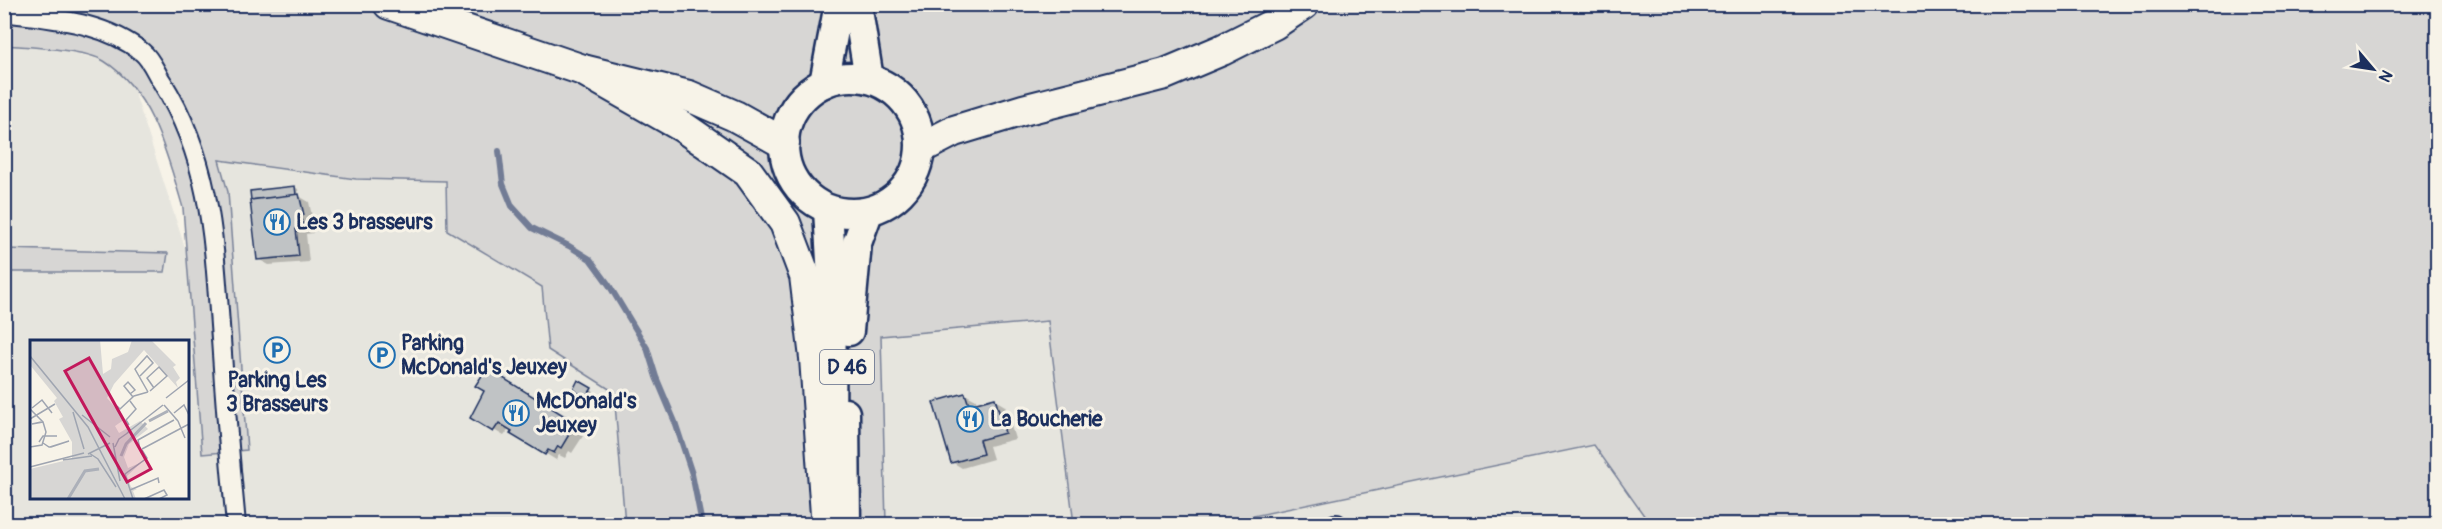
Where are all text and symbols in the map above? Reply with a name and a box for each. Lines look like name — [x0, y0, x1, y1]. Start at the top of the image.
north arrow — [2343, 39, 2403, 99]
text: N — [2374, 66, 2397, 86]
restaurant icon: Les 3 brasseurs — [262, 207, 292, 237]
place label: Les 3 brasseurs — [296, 209, 433, 236]
place label: Parking McDonald's Jeuxey — [401, 330, 567, 381]
parking icon: Parking Les 3 Brasseurs — [262, 335, 292, 365]
inset map — [30, 340, 189, 499]
parking icon: Parking McDonald's Jeuxey — [367, 340, 397, 370]
road number: D 46 — [820, 350, 874, 384]
place label: Parking Les 3 Brasseurs — [226, 367, 329, 418]
place label: McDonald's Jeuxey — [536, 388, 637, 439]
restaurant icon: McDonald's Jeuxey — [501, 398, 531, 428]
restaurant icon: La Boucherie — [955, 404, 985, 434]
place label: La Boucherie — [990, 406, 1103, 433]

